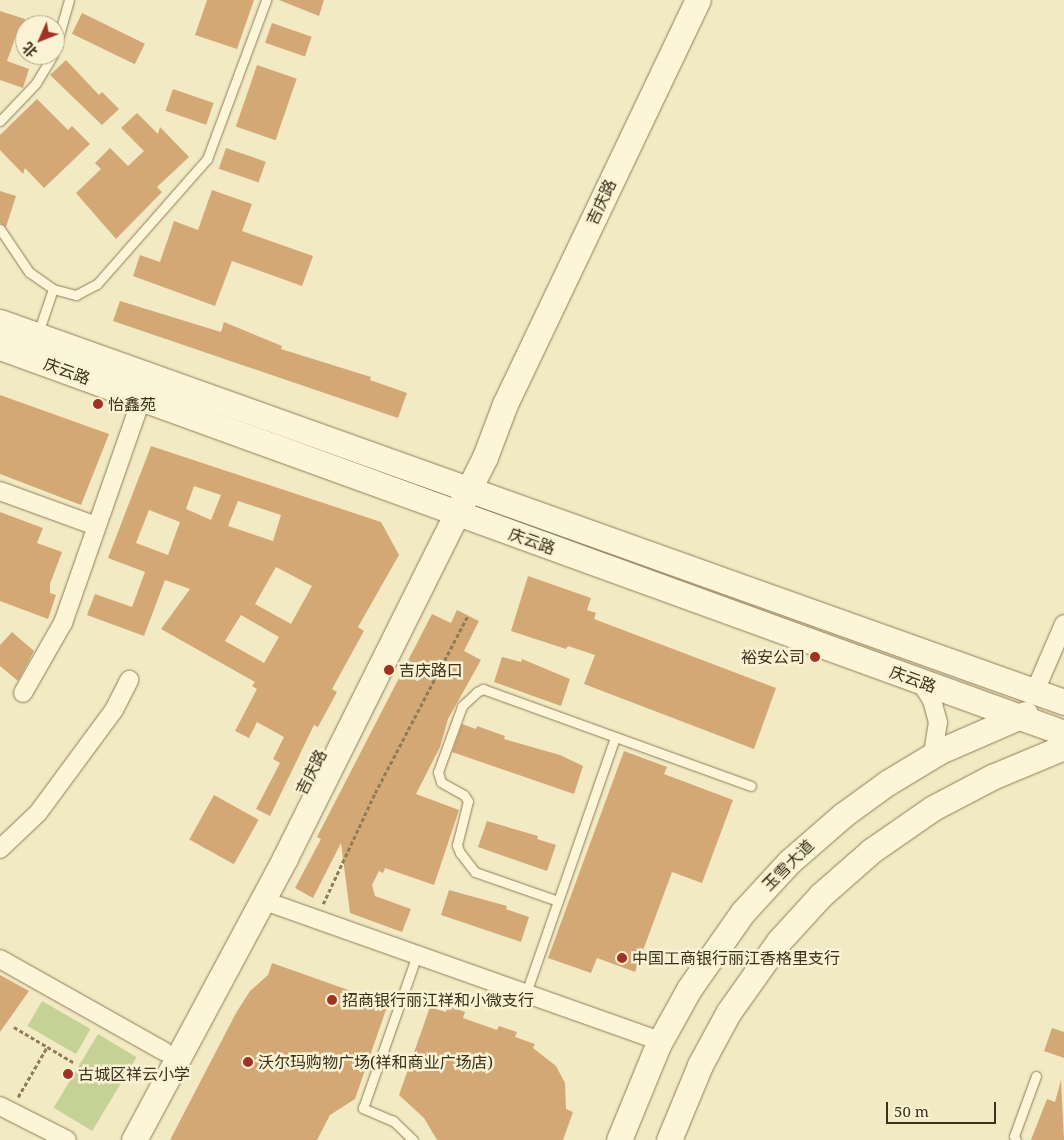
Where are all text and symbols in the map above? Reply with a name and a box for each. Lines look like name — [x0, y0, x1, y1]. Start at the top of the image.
north arrow — [15, 15, 65, 65]
text: 北 — [18, 38, 41, 62]
street label: 吉庆路 — [582, 176, 620, 228]
street label: 庆云路 — [41, 354, 93, 388]
place label: 怡鑫苑 — [108, 394, 156, 414]
marker: 怡鑫苑 — [92, 398, 104, 410]
street label: 庆云路 — [506, 524, 558, 558]
place label: 裕安公司 — [741, 647, 805, 667]
marker: 裕安公司 — [809, 651, 821, 663]
place label: 吉庆路口 — [399, 660, 463, 680]
street label: 庆云路 — [887, 662, 939, 696]
marker: 吉庆路口 — [383, 664, 395, 676]
street label: 吉庆路 — [292, 746, 330, 798]
street label: 玉雪大道 — [759, 836, 817, 894]
place label: 中国工商银行丽江香格里支行 — [632, 948, 840, 968]
marker: 中国工商银行丽江香格里支行 — [616, 952, 628, 964]
place label: 招商银行丽江祥和小微支行 — [342, 990, 534, 1010]
marker: 招商银行丽江祥和小微支行 — [326, 994, 338, 1006]
place label: 沃尔玛购物广场(祥和商业广场店) — [258, 1052, 493, 1072]
marker: 沃尔玛购物广场(祥和商业广场店) — [242, 1056, 254, 1068]
place label: 古城区祥云小学 — [78, 1064, 190, 1084]
marker: 古城区祥云小学 — [62, 1068, 74, 1080]
scale bar — [889, 1092, 999, 1124]
text: 50 m — [894, 1101, 929, 1121]

